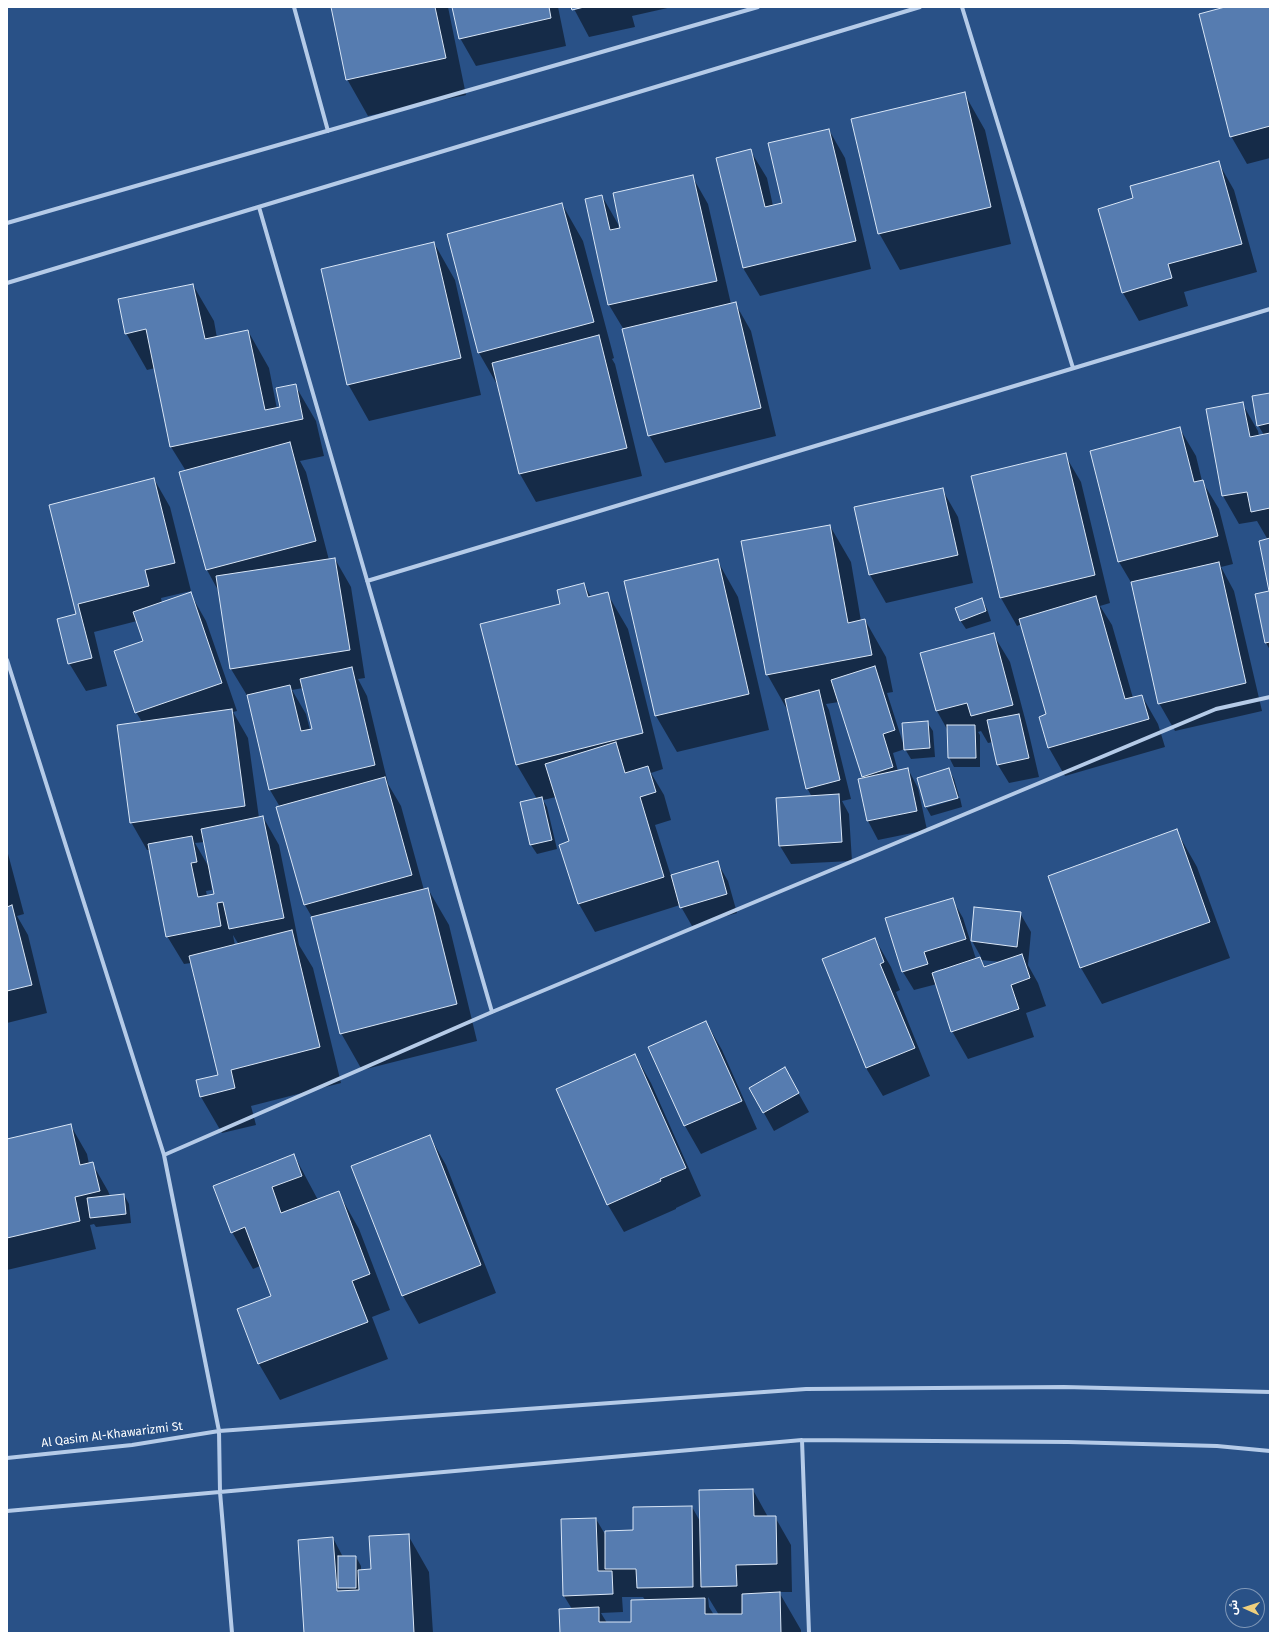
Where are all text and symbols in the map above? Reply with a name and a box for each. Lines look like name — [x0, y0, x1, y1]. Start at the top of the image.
street label: Al Qasim Al-Khawarizmi St — [41, 1419, 183, 1451]
north arrow — [1225, 1588, 1265, 1628]
text: ش — [1227, 1600, 1240, 1615]

